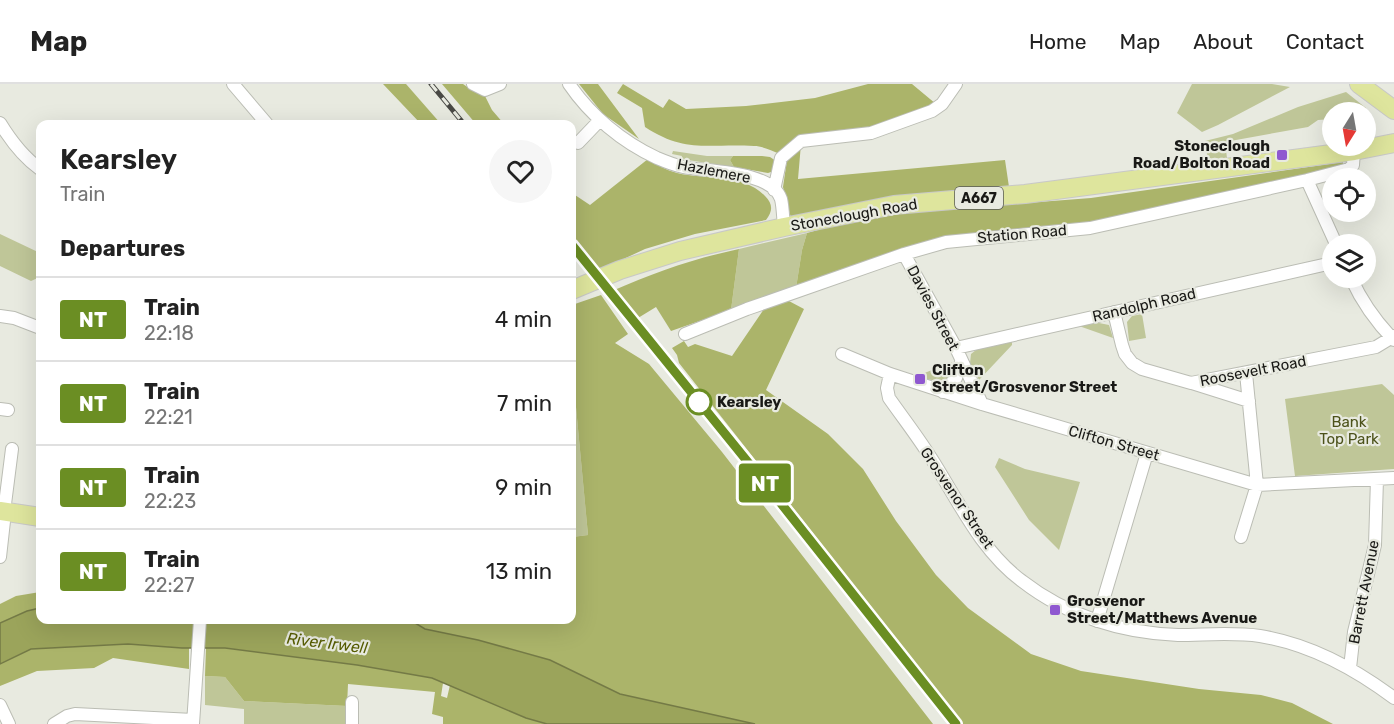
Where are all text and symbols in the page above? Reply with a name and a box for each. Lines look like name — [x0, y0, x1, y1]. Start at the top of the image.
text: Map — [30, 25, 87, 58]
text: Home — [1029, 29, 1086, 54]
text: Map — [1119, 29, 1160, 54]
text: About — [1193, 29, 1253, 54]
text: Contact — [1286, 29, 1364, 54]
north arrow — [1322, 102, 1376, 156]
map controls — [1322, 102, 1376, 288]
place label: Stoneclough Road/Bolton Road — [1133, 137, 1270, 172]
button: heart — [489, 140, 552, 203]
text: Kearsley — [60, 143, 177, 176]
marker: Stoneclough Road/Bolton Road — [1275, 148, 1289, 162]
street label: Hazlemere — [676, 155, 752, 187]
button: locate — [1322, 168, 1376, 222]
text: Train — [60, 182, 105, 206]
road number: A667 — [955, 187, 1003, 209]
street label: Stoneclough Road — [789, 195, 919, 235]
street label: Station Road — [976, 221, 1068, 247]
button: layers — [1322, 234, 1376, 288]
text: Departures — [60, 235, 185, 262]
street label: Davies Street — [903, 262, 963, 354]
street label: Randolph Road — [1090, 284, 1198, 326]
text: Train — [144, 294, 200, 321]
text: 4 min — [495, 306, 552, 333]
text: NT — [79, 307, 107, 332]
text: 22:18 — [144, 321, 194, 345]
street label: Roosevelt Road — [1198, 352, 1308, 390]
place label: Clifton Street/Grosvenor Street — [932, 361, 1117, 396]
marker: Clifton Street/Grosvenor Street — [913, 372, 927, 386]
text: Train — [144, 378, 200, 405]
marker: Kearsley — [686, 389, 712, 415]
text: 7 min — [497, 390, 552, 417]
text: NT — [79, 391, 107, 416]
place label: Kearsley — [717, 393, 781, 411]
text: 22:21 — [144, 405, 193, 429]
park label: Bank Top Park — [1319, 413, 1379, 448]
street label: Clifton Street — [1067, 421, 1162, 465]
street label: Grosvenor Street — [916, 444, 998, 552]
text: Train — [144, 462, 200, 489]
line badge: NT — [738, 464, 792, 502]
text: NT — [751, 471, 779, 496]
text: 9 min — [495, 474, 552, 501]
text: NT — [79, 475, 107, 500]
text: 22:23 — [144, 489, 196, 513]
street label: Barrett Avenue — [1345, 539, 1383, 645]
text: Train — [144, 546, 200, 573]
text: 13 min — [486, 558, 552, 585]
text: NT — [79, 559, 107, 584]
text: 22:27 — [144, 573, 195, 597]
place label: Grosvenor Street/Matthews Avenue — [1067, 592, 1257, 627]
marker: Grosvenor Street/Matthews Avenue — [1048, 603, 1062, 617]
water label: River Irwell — [285, 629, 370, 658]

